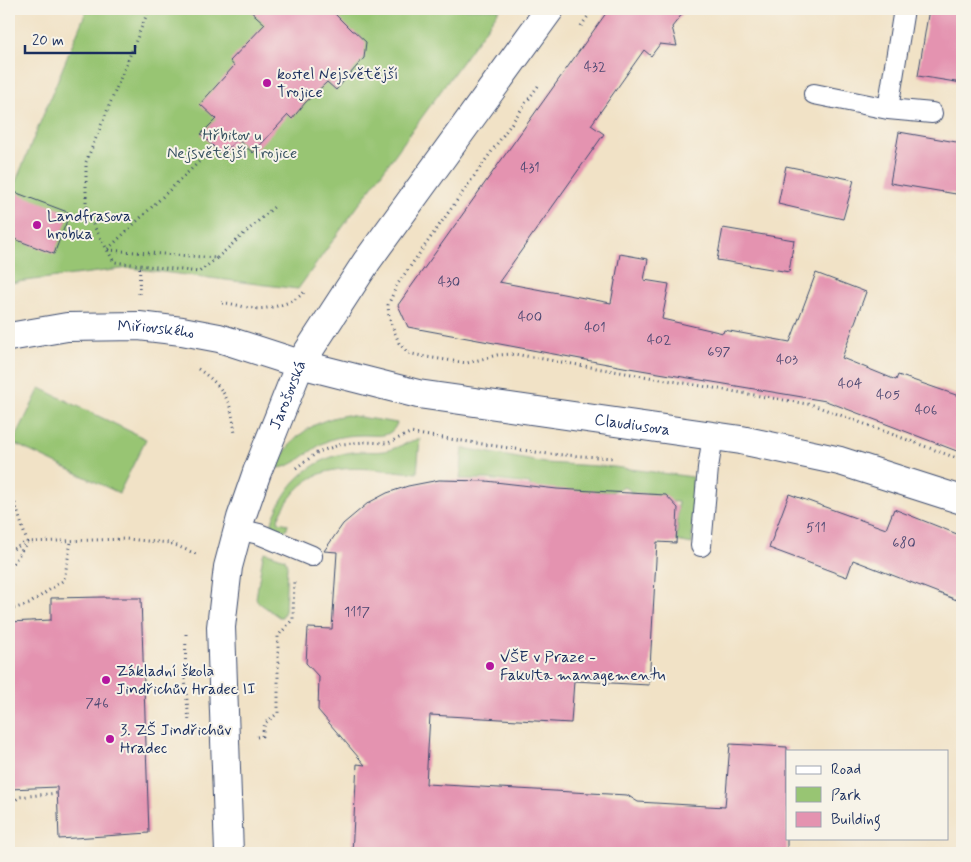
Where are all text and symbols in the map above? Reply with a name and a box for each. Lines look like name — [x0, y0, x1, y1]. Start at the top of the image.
scale bar — [25, 22, 135, 54]
text: 20 m — [32, 31, 64, 51]
house number: 432 — [584, 58, 606, 76]
place label: kostel Nejsvětější Trojice — [277, 64, 398, 103]
marker: kostel Nejsvětější Trojice — [261, 77, 273, 89]
park label: Hřbitov u Nejsvětější Trojice — [167, 125, 297, 164]
house number: 431 — [520, 159, 540, 177]
place label: Landfrasova hrobka — [47, 206, 131, 245]
marker: Landfrasova hrobka — [31, 219, 43, 231]
house number: 430 — [438, 273, 460, 291]
house number: 400 — [518, 308, 542, 326]
street label: Miřiovského — [117, 315, 196, 344]
house number: 401 — [584, 319, 606, 337]
house number: 402 — [647, 331, 671, 349]
house number: 697 — [707, 343, 731, 361]
house number: 403 — [776, 351, 798, 369]
street label: Jarošovská — [264, 357, 311, 433]
house number: 404 — [838, 375, 862, 393]
house number: 405 — [876, 386, 900, 404]
house number: 406 — [915, 401, 937, 419]
street label: Claudiusova — [593, 409, 672, 440]
house number: 511 — [806, 519, 826, 537]
house number: 680 — [892, 534, 916, 552]
house number: 1117 — [344, 603, 371, 621]
place label: VŠE v Praze - Fakulta managementu — [500, 647, 666, 686]
marker: VŠE v Praze - Fakulta managementu — [484, 660, 496, 672]
place label: Základní škola Jindřichův Hradec II — [116, 661, 256, 700]
marker: Základní škola Jindřichův Hradec II — [100, 674, 112, 686]
house number: 746 — [85, 694, 109, 712]
place label: 3. ZŠ Jindřichův Hradec — [120, 720, 232, 759]
marker: 3. ZŠ Jindřichův Hradec — [104, 733, 116, 745]
legend — [786, 750, 948, 840]
text: Road — [831, 760, 861, 780]
text: Park — [831, 786, 861, 806]
text: Building — [831, 810, 881, 831]

